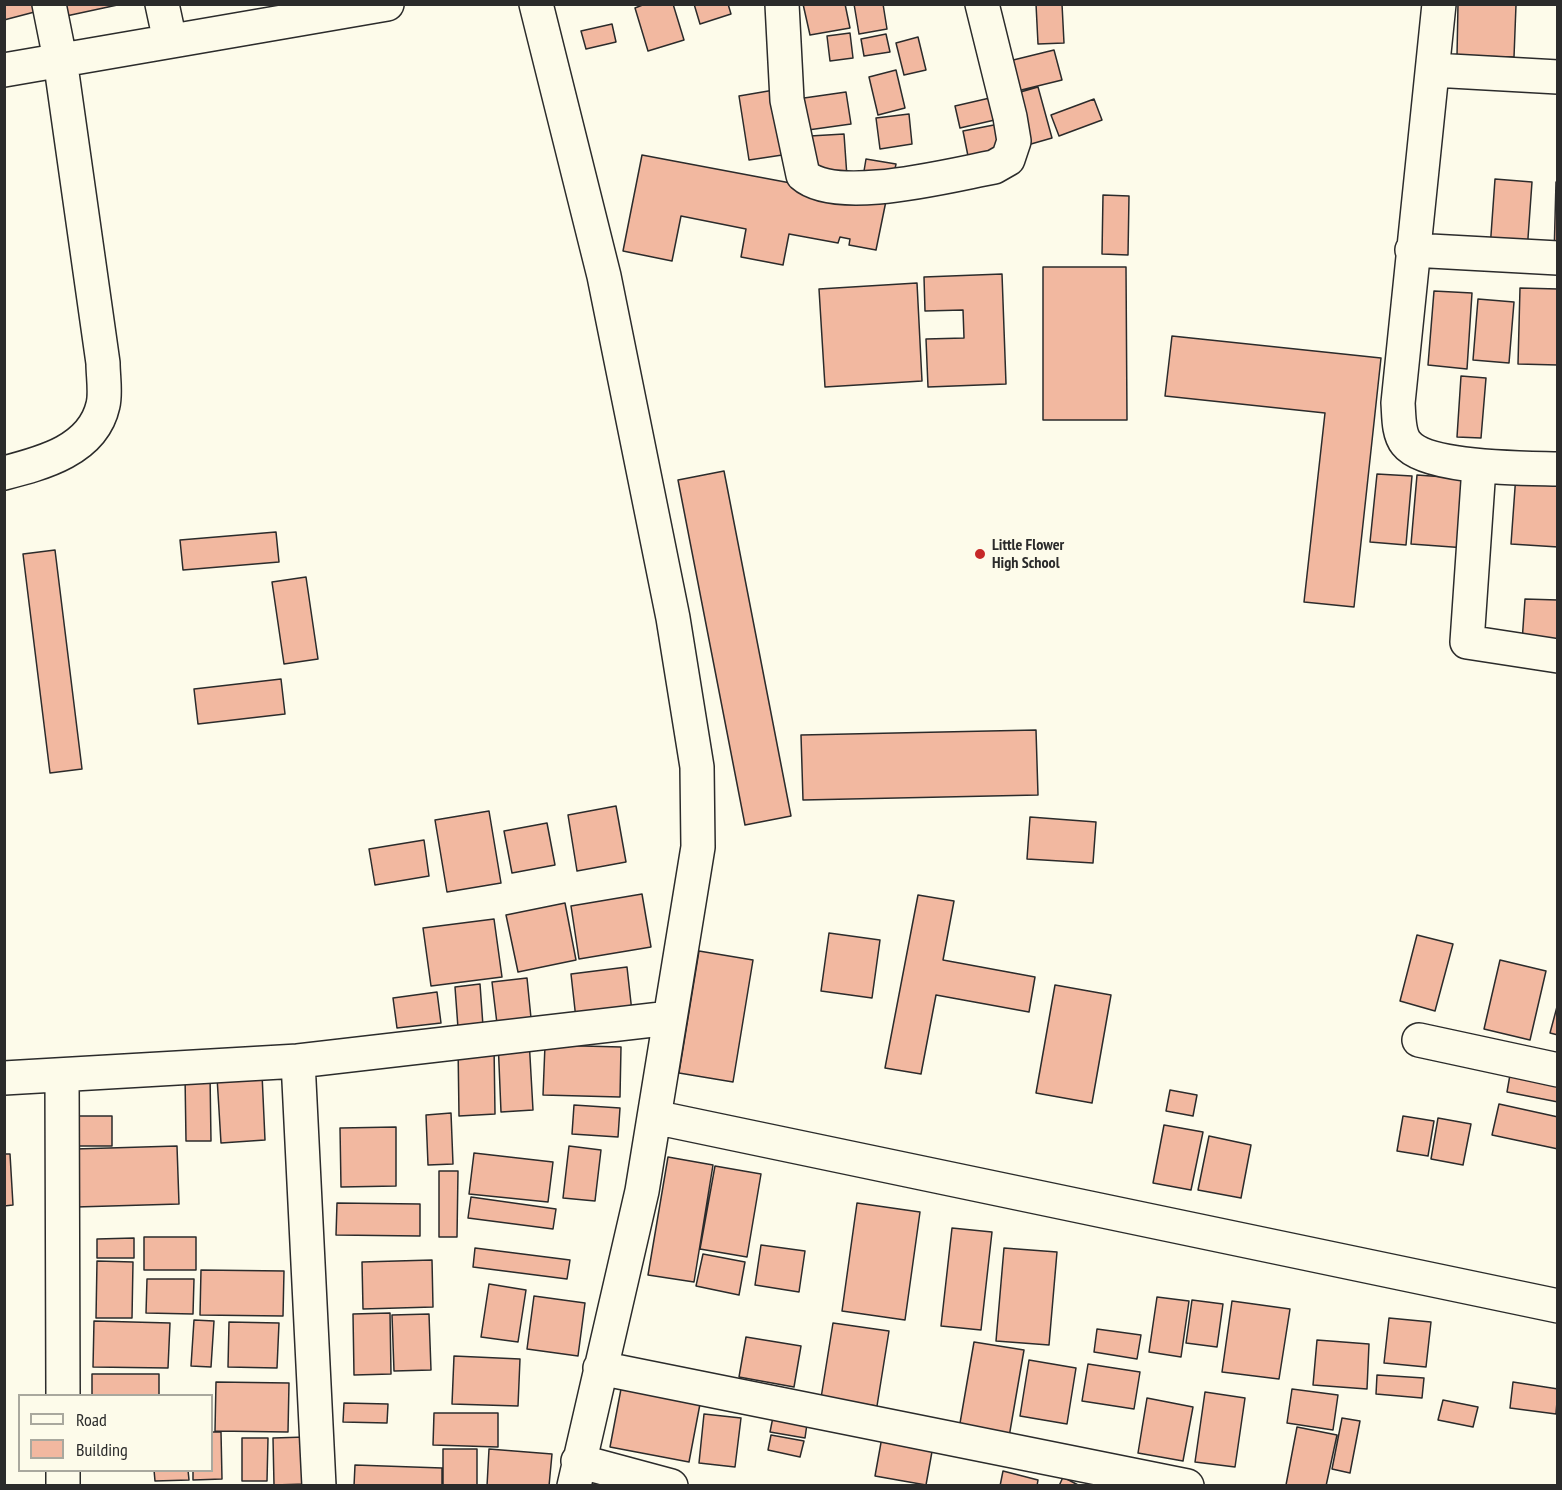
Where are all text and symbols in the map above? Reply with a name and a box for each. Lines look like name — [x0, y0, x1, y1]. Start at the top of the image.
place label: Little Flower High School — [992, 535, 1064, 573]
marker: Little Flower High School — [973, 547, 987, 561]
legend — [18, 1394, 213, 1472]
text: Road — [76, 1408, 107, 1431]
text: Building — [76, 1438, 128, 1461]

